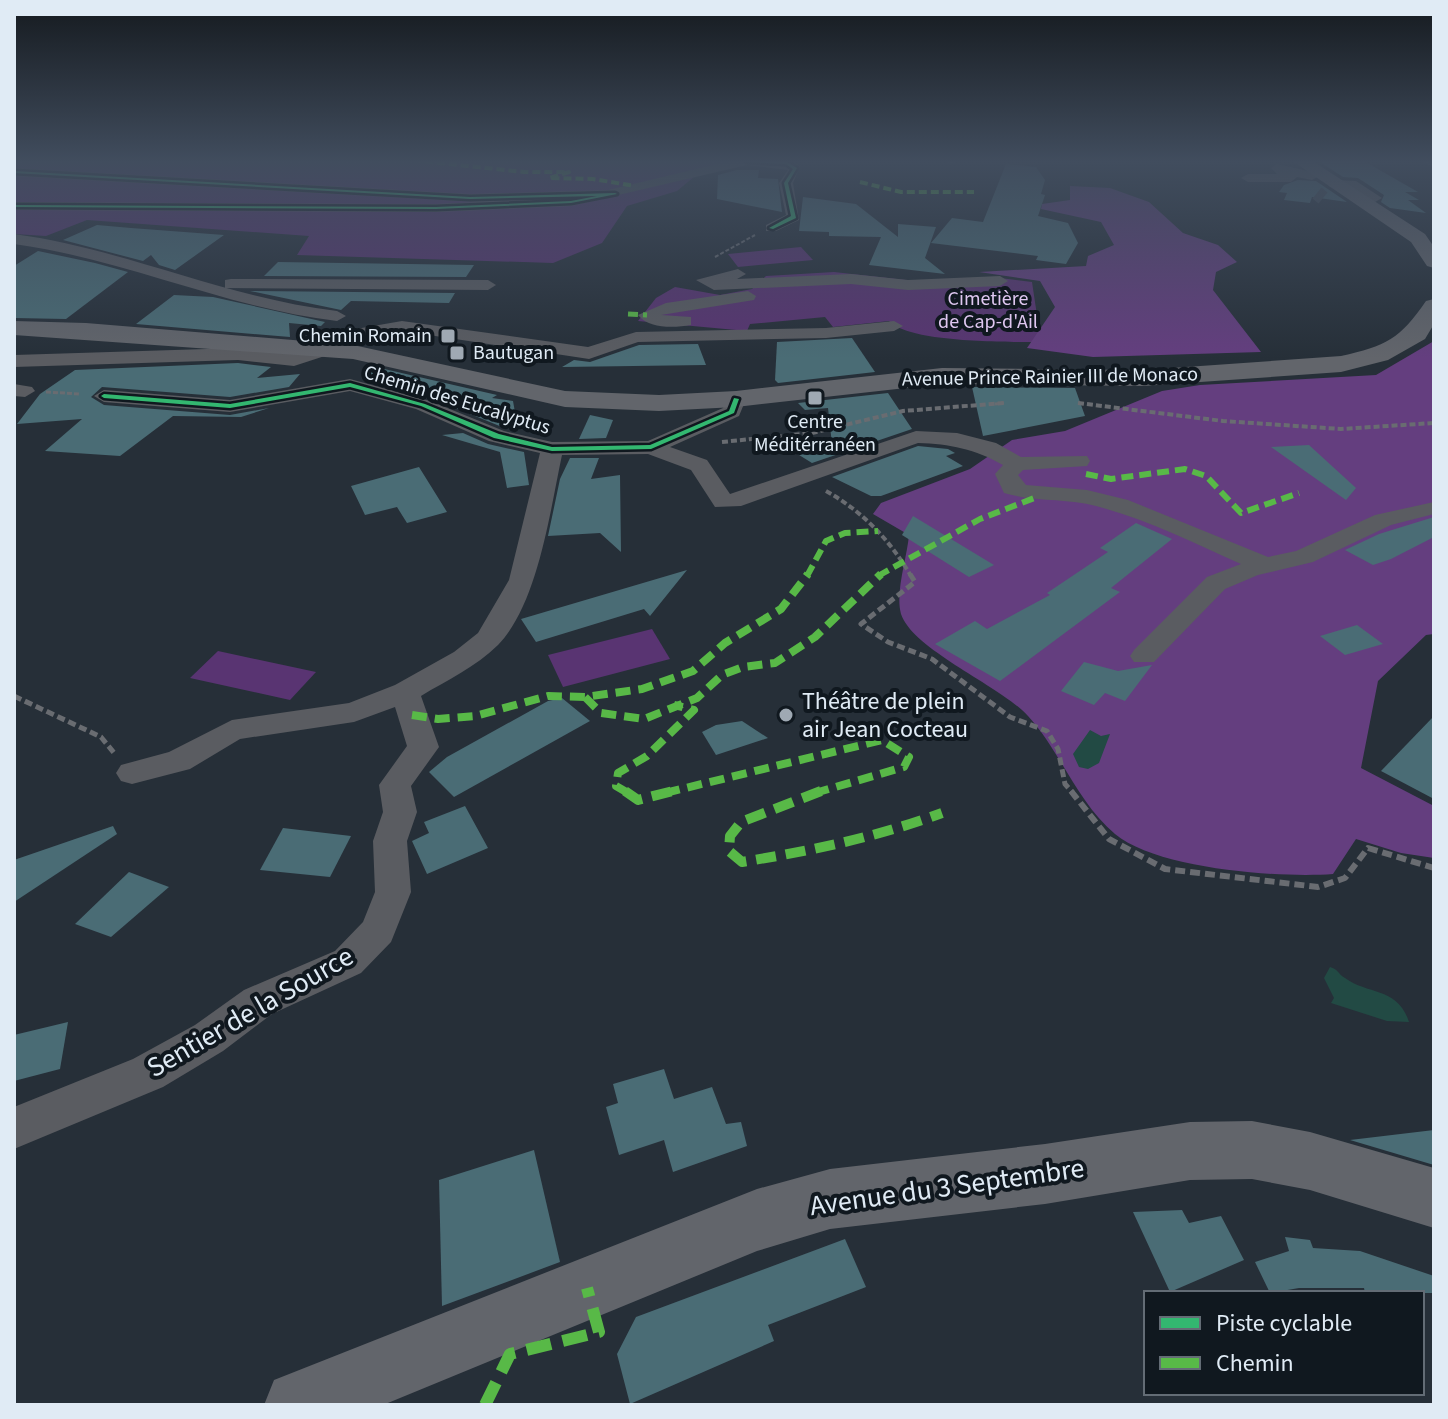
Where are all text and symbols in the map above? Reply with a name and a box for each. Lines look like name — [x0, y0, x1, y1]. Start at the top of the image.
park label: Cimetière de Cap-d'Ail — [938, 285, 1038, 336]
place label: Chemin Romain — [299, 322, 432, 350]
marker: Chemin Romain — [439, 327, 457, 345]
place label: Bautugan — [473, 339, 554, 367]
marker: Bautugan — [448, 344, 466, 362]
street label: Chemin des Eucalyptus — [360, 358, 554, 442]
street label: Avenue Prince Rainier III de Monaco — [902, 360, 1198, 394]
marker: Centre Méditérranéen — [806, 389, 824, 407]
place label: Centre Méditérranéen — [754, 408, 876, 459]
place label: Théâtre de plein air Jean Cocteau — [802, 684, 968, 747]
marker: Théâtre de plein air Jean Cocteau — [777, 706, 795, 724]
street label: Sentier de la Source — [139, 937, 361, 1087]
street label: Avenue du 3 Septembre — [807, 1148, 1087, 1226]
legend — [1144, 1291, 1424, 1395]
text: Piste cyclable — [1216, 1306, 1352, 1341]
text: Chemin — [1216, 1346, 1294, 1381]

